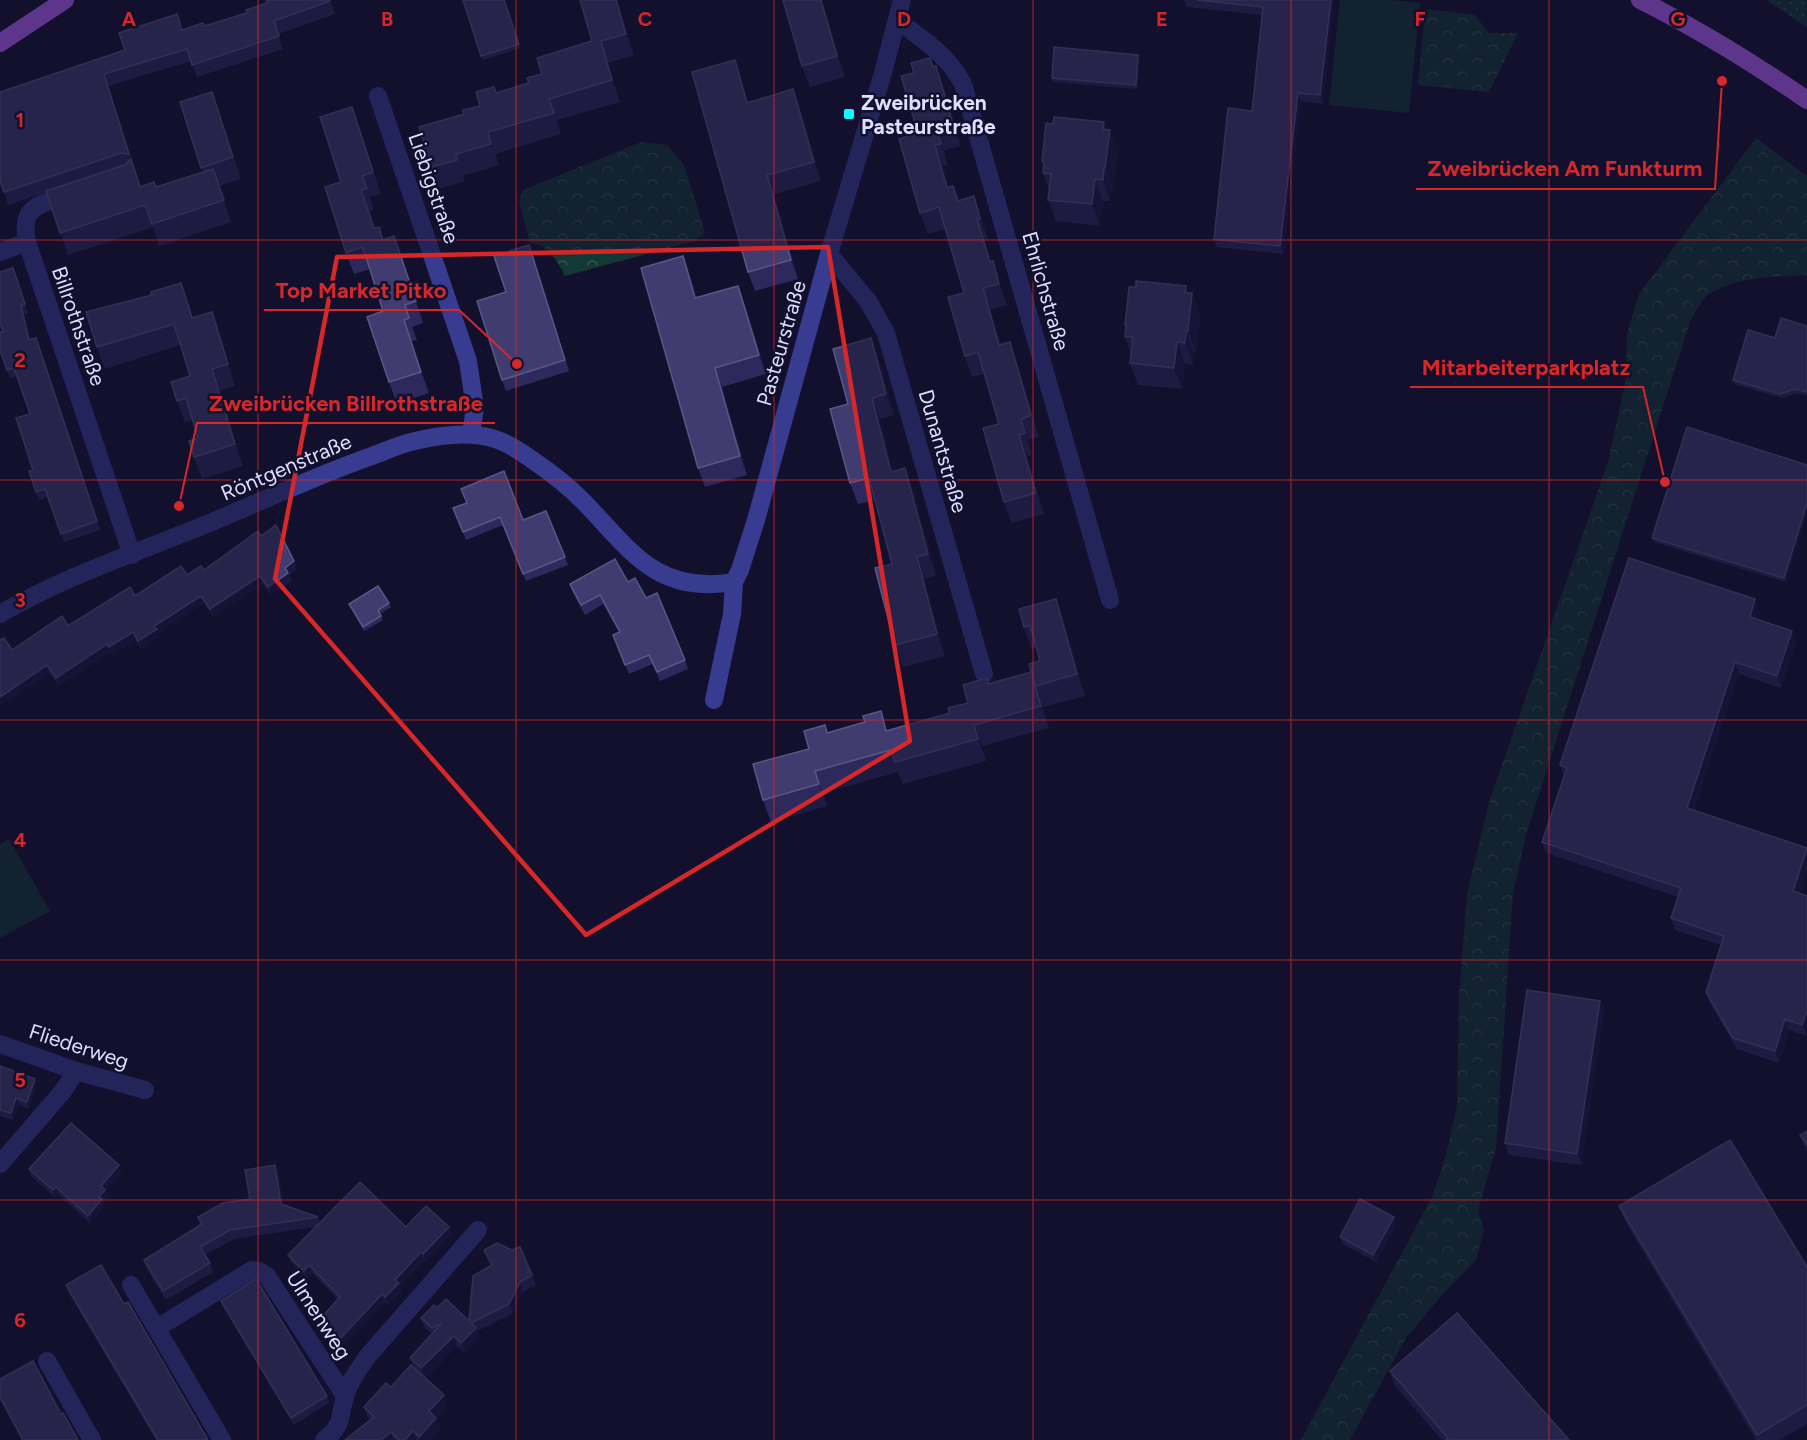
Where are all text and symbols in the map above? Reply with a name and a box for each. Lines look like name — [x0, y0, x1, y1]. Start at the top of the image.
text: A — [122, 7, 137, 31]
text: B — [381, 7, 393, 31]
text: C — [638, 7, 652, 31]
text: D — [897, 7, 911, 31]
text: E — [1156, 7, 1168, 31]
text: F — [1414, 7, 1426, 31]
text: G — [1671, 7, 1686, 31]
place label: Zweibrücken Pasteurstraße — [861, 90, 996, 139]
marker: Zweibrücken Pasteurstraße — [842, 107, 856, 121]
text: 1 — [16, 108, 24, 132]
street label: Liebigstraße — [403, 129, 465, 247]
callout: Zweibrücken Am Funkturm — [1416, 149, 1715, 189]
text: Zweibrücken Am Funkturm — [1428, 155, 1702, 182]
street label: Ehrlichstraße — [1017, 229, 1075, 353]
street label: Billrothstraße — [47, 263, 111, 389]
callout: Top Market Pitko — [264, 270, 459, 310]
text: Top Market Pitko — [275, 277, 447, 304]
street label: Pasteurstraße — [751, 277, 811, 409]
callout: Mitarbeiterparkplatz — [1410, 347, 1643, 387]
text: 2 — [14, 348, 26, 372]
text: Mitarbeiterparkplatz — [1422, 354, 1630, 381]
callout: Zweibrücken Billrothstraße — [197, 383, 495, 423]
street label: Dunantstraße — [913, 386, 973, 516]
text: Zweibrücken Billrothstraße — [209, 390, 483, 417]
street label: Röntgenstraße — [217, 428, 355, 506]
text: 3 — [14, 588, 26, 612]
text: 4 — [14, 828, 27, 852]
street label: Fliederweg — [26, 1018, 132, 1074]
text: 5 — [14, 1068, 26, 1092]
street label: Ulmenweg — [281, 1266, 357, 1364]
text: 6 — [14, 1308, 26, 1332]

